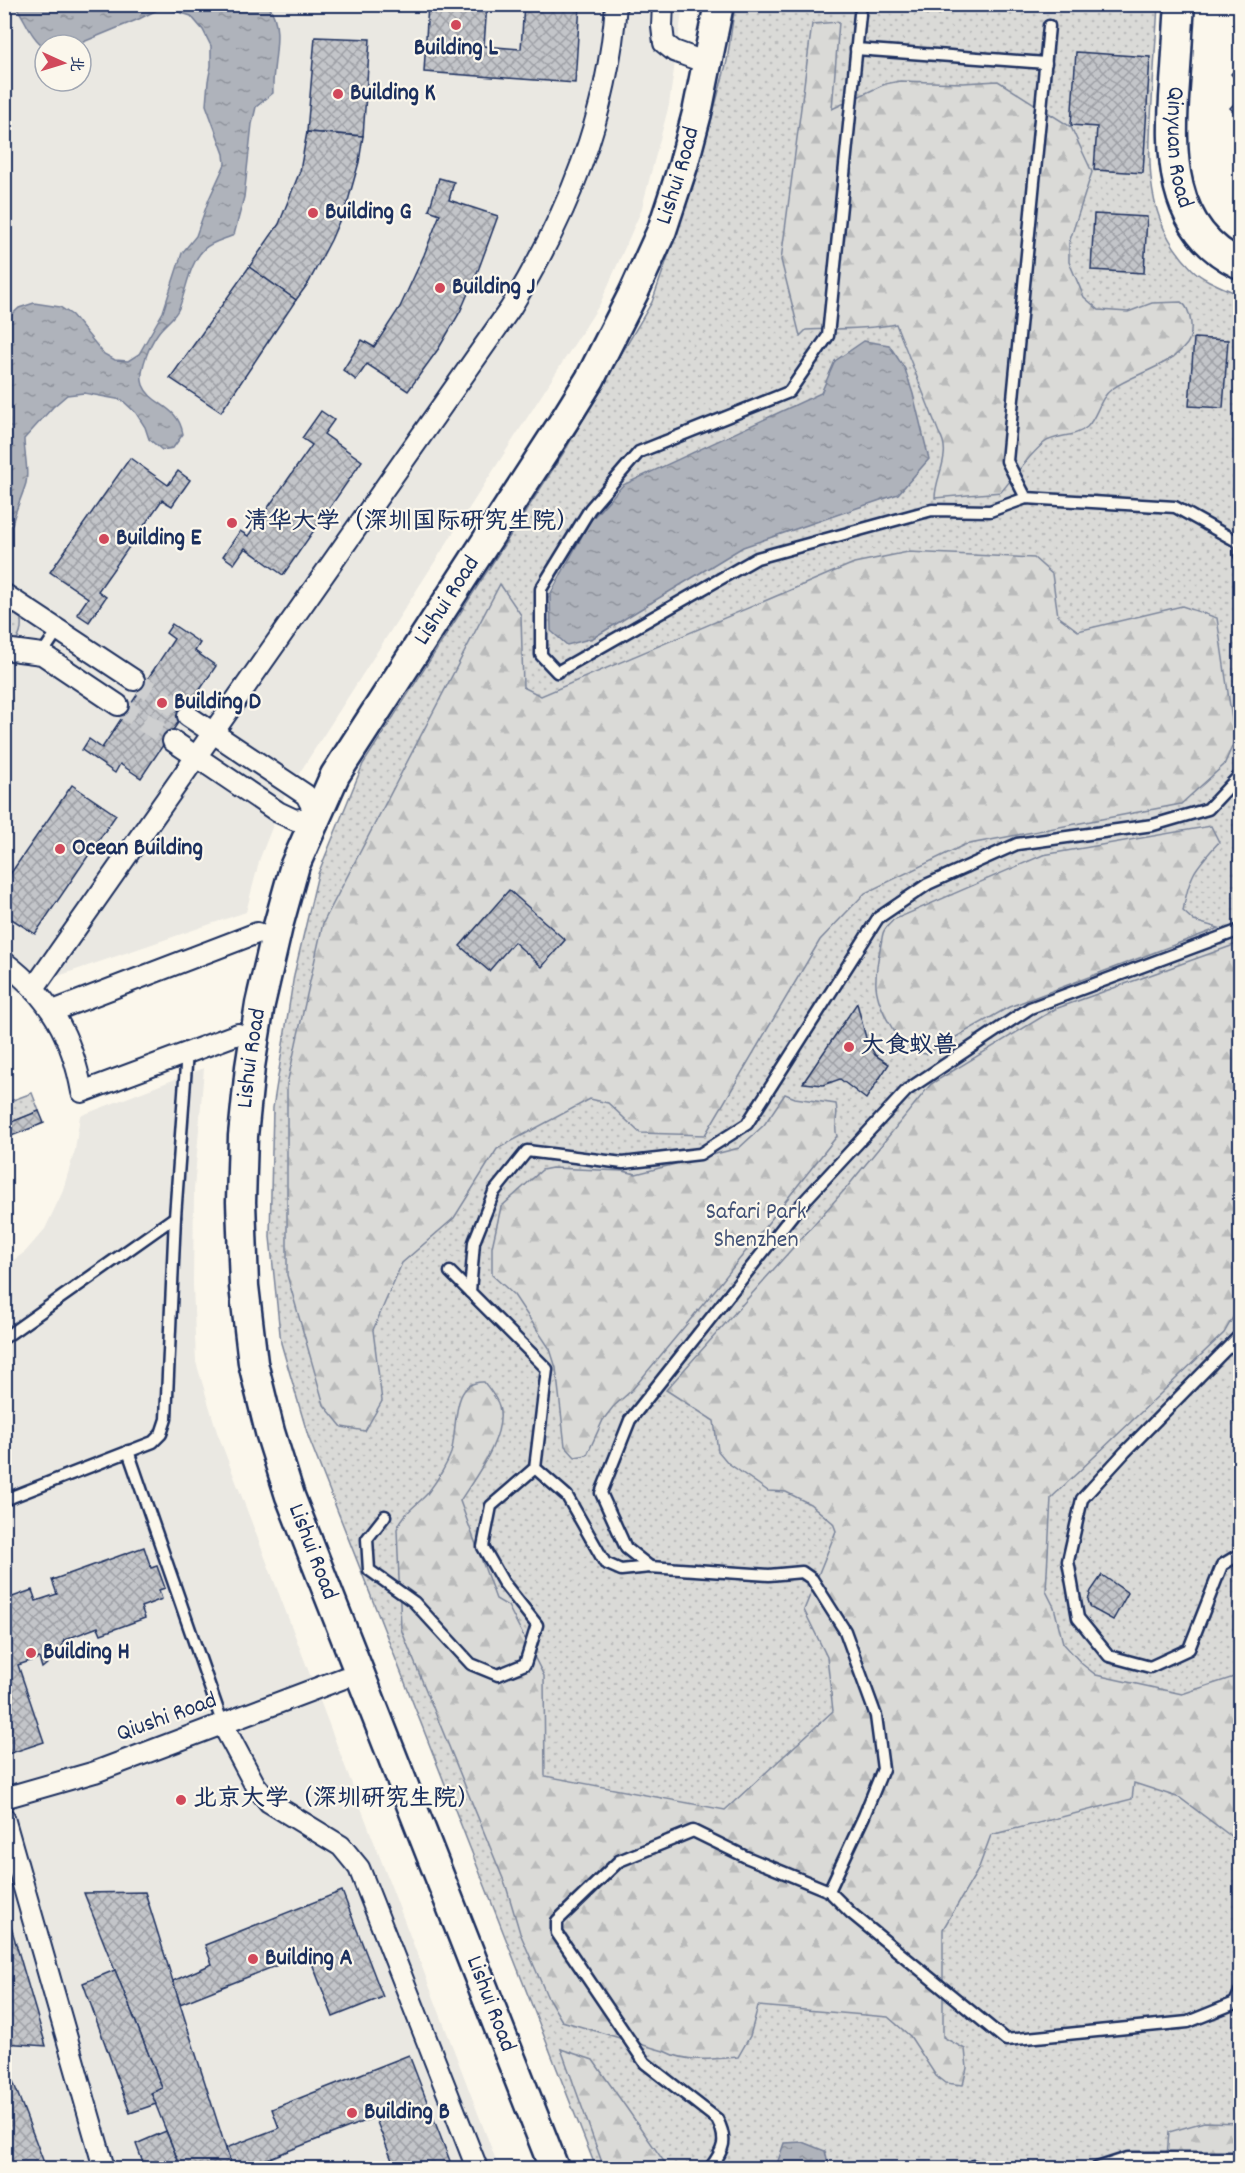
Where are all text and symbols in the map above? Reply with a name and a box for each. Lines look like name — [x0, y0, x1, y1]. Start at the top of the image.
marker: Building L — [449, 18, 463, 32]
place label: Building L — [414, 32, 498, 66]
north arrow — [33, 33, 93, 93]
text: 北 — [63, 55, 88, 73]
place label: Building K — [350, 77, 436, 111]
street label: Qinyuan Road — [1156, 85, 1201, 213]
marker: Building K — [331, 87, 345, 101]
street label: Lishui Road — [648, 123, 710, 229]
place label: Building G — [325, 196, 412, 230]
marker: Building G — [306, 206, 320, 220]
place label: Building J — [452, 271, 536, 305]
marker: Building J — [433, 281, 447, 295]
place label: 清华大学（深圳国际研究生院） — [244, 506, 580, 540]
marker: 清华大学（深圳国际研究生院） — [225, 516, 239, 530]
place label: Building E — [116, 522, 203, 556]
marker: Building E — [97, 532, 111, 546]
street label: Lishui Road — [406, 550, 489, 652]
place label: Building D — [174, 686, 262, 720]
marker: Building D — [155, 696, 169, 710]
place label: Ocean Building — [72, 832, 203, 866]
marker: Ocean Building — [53, 842, 67, 856]
street label: Lishui Road — [229, 1006, 276, 1110]
place label: 大食蚁兽 — [861, 1030, 957, 1064]
marker: 大食蚁兽 — [842, 1040, 856, 1054]
park label: Safari Park Shenzhen — [705, 1196, 807, 1258]
street label: Lishui Road — [278, 1499, 346, 1605]
place label: Building H — [43, 1636, 130, 1670]
marker: Building H — [24, 1646, 38, 1660]
street label: Qiushi Road — [112, 1684, 222, 1752]
place label: 北京大学（深圳研究生院） — [193, 1783, 481, 1817]
marker: 北京大学（深圳研究生院） — [174, 1793, 188, 1807]
place label: Building A — [265, 1942, 353, 1976]
street label: Lishui Road — [456, 1951, 524, 2057]
marker: Building A — [246, 1952, 260, 1966]
place label: Building B — [364, 2096, 450, 2130]
marker: Building B — [345, 2106, 359, 2120]

